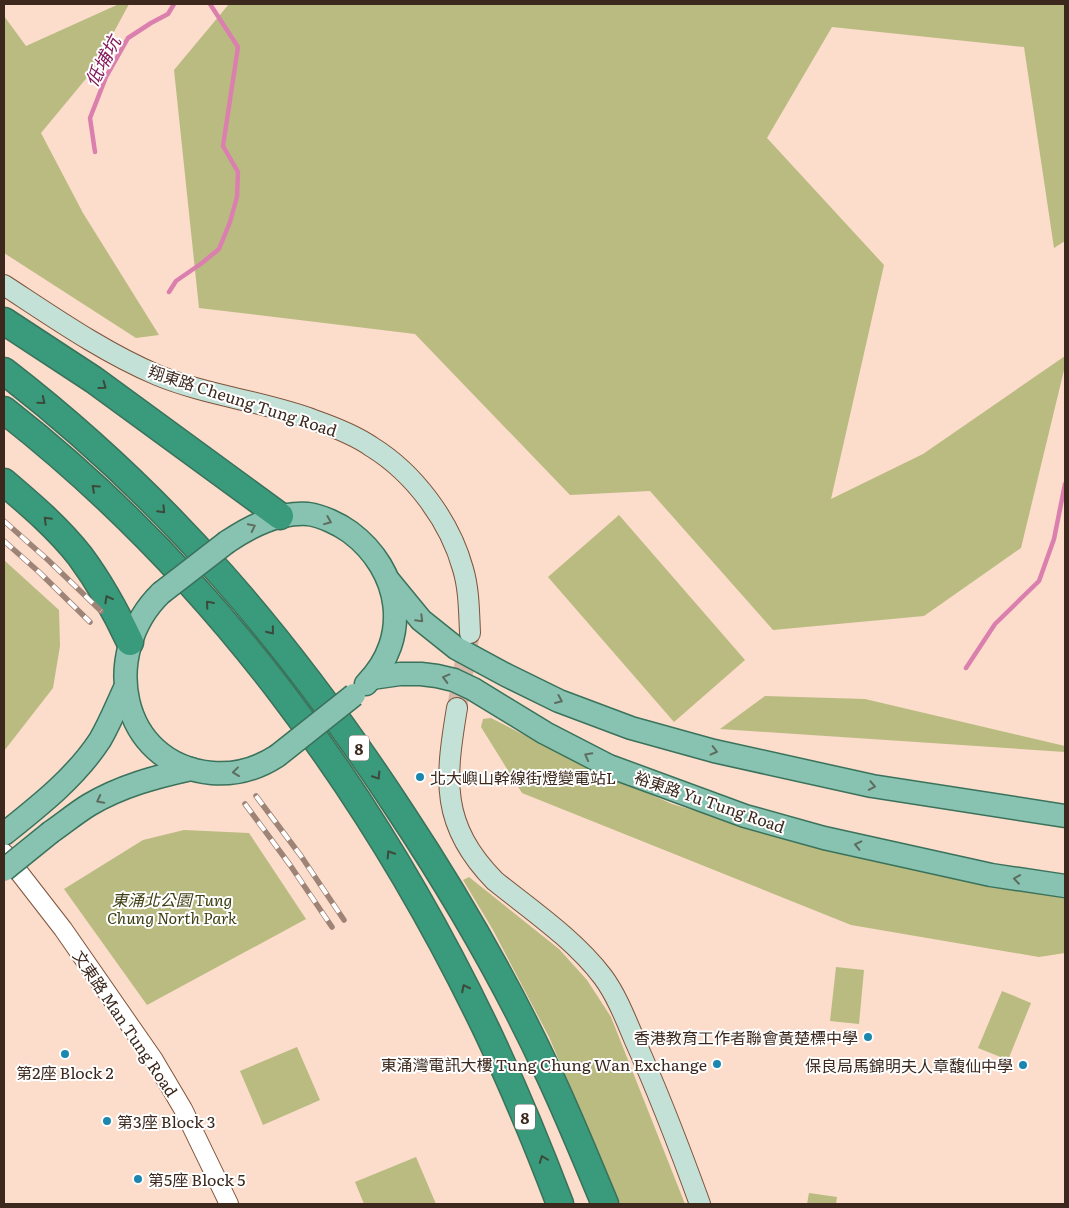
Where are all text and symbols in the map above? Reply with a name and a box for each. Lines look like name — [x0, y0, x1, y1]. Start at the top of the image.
water label: 低埔坑 — [77, 28, 128, 91]
street label: 翔東路 Cheung Tung Road — [146, 358, 341, 442]
one-way arrow — [97, 380, 106, 390]
one-way arrow — [36, 395, 45, 403]
one-way arrow — [92, 484, 101, 493]
one-way arrow — [156, 504, 165, 513]
one-way arrow — [323, 515, 332, 525]
one-way arrow — [44, 517, 53, 526]
one-way arrow — [247, 523, 256, 533]
one-way arrow — [104, 595, 114, 604]
one-way arrow — [206, 600, 215, 609]
one-way arrow — [414, 613, 423, 622]
one-way arrow — [265, 625, 273, 634]
one-way arrow — [442, 674, 450, 684]
one-way arrow — [554, 694, 563, 705]
road number: 8 — [349, 736, 369, 760]
one-way arrow — [709, 745, 717, 755]
one-way arrow — [585, 752, 594, 762]
street label: 裕東路 Yu Tung Road — [631, 764, 789, 838]
place label: 北大嶼山幹線街燈變電站L — [430, 765, 616, 789]
one-way arrow — [231, 766, 239, 777]
one-way arrow — [371, 770, 381, 779]
marker: 北大嶼山幹線街燈變電站L — [414, 771, 426, 783]
one-way arrow — [868, 780, 877, 791]
one-way arrow — [96, 794, 105, 804]
one-way arrow — [854, 840, 863, 851]
one-way arrow — [387, 850, 397, 859]
one-way arrow — [1013, 874, 1021, 885]
park label: 東涌北公園 Tung Chung North Park — [107, 887, 237, 929]
street label: 文東路 Man Tung Road — [68, 945, 184, 1101]
one-way arrow — [461, 984, 471, 993]
place label: 香港教育工作者聯會黃楚標中學 — [634, 1025, 858, 1049]
marker: 香港教育工作者聯會黃楚標中學 — [862, 1031, 874, 1043]
marker: 第2座 Block 2 — [59, 1048, 71, 1060]
place label: 東涌灣電訊大樓 Tung Chung Wan Exchange — [380, 1052, 707, 1076]
place label: 保良局馬錦明夫人章馥仙中學 — [805, 1053, 1013, 1077]
marker: 東涌灣電訊大樓 Tung Chung Wan Exchange — [711, 1058, 723, 1070]
marker: 保良局馬錦明夫人章馥仙中學 — [1017, 1059, 1029, 1071]
place label: 第2座 Block 2 — [16, 1060, 114, 1084]
road number: 8 — [515, 1104, 535, 1130]
place label: 第3座 Block 3 — [117, 1109, 216, 1133]
marker: 第3座 Block 3 — [101, 1115, 113, 1127]
one-way arrow — [538, 1155, 549, 1164]
place label: 第5座 Block 5 — [148, 1167, 245, 1191]
marker: 第5座 Block 5 — [132, 1173, 144, 1185]

